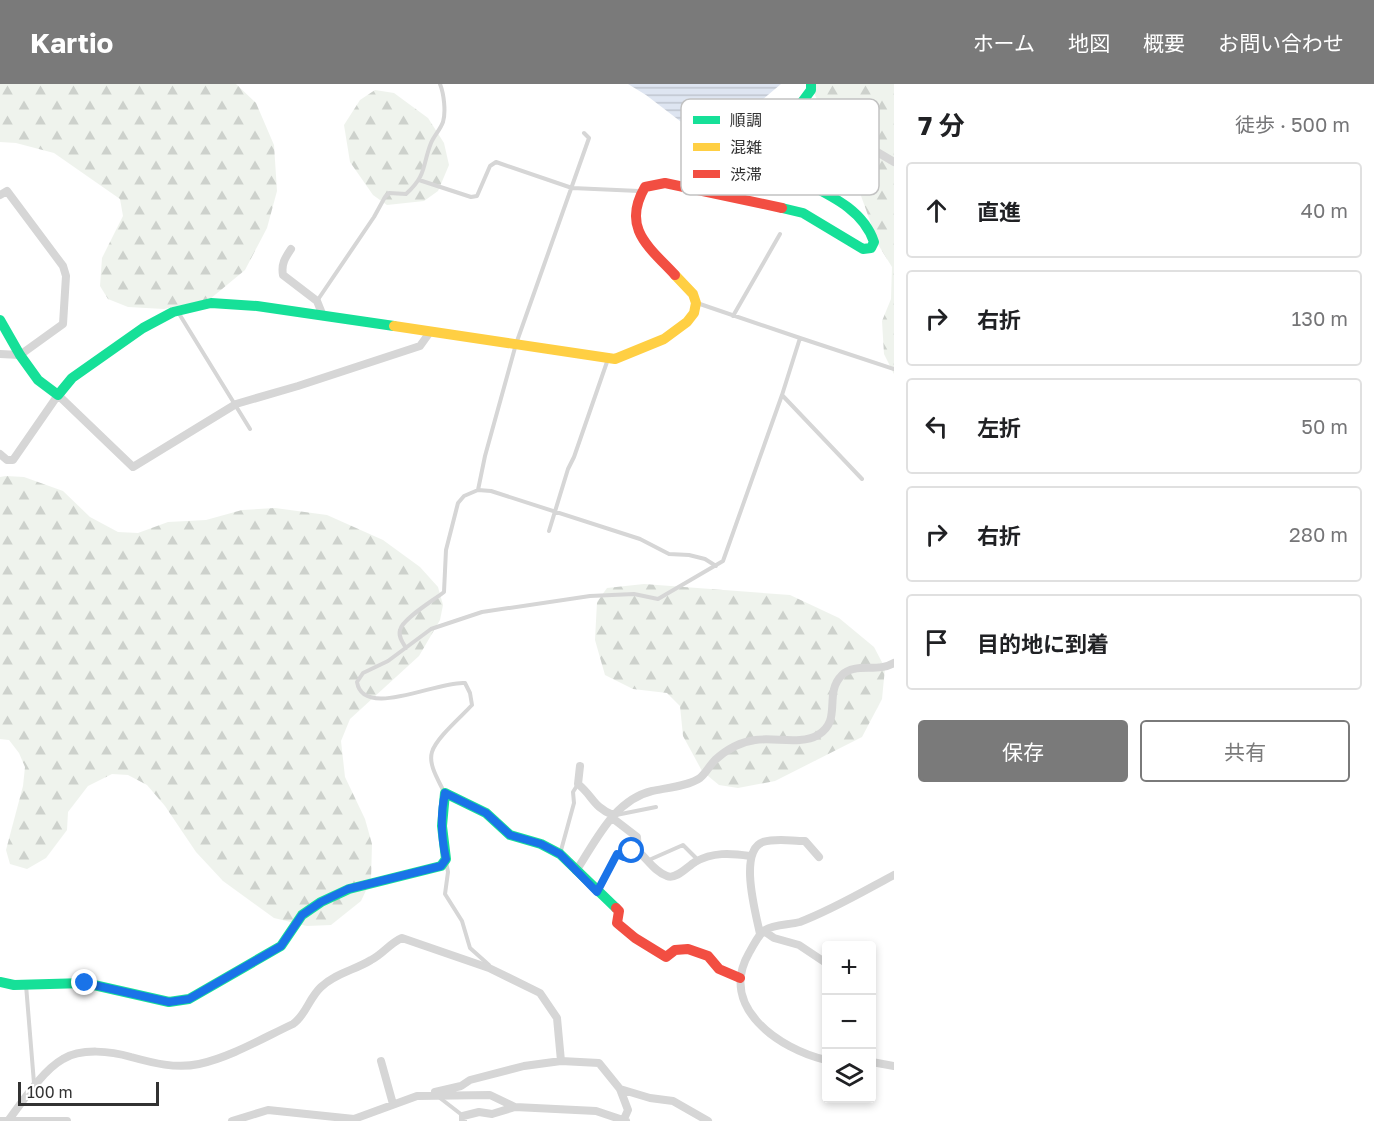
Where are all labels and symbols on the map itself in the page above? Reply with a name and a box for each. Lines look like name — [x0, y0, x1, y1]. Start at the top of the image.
legend — [681, 99, 879, 195]
text: 順調 — [730, 110, 762, 130]
text: 混雑 — [730, 137, 762, 157]
text: 渋滞 — [730, 164, 762, 184]
route start — [618, 837, 644, 863]
route end — [71, 969, 97, 995]
scale bar — [18, 1079, 159, 1106]

